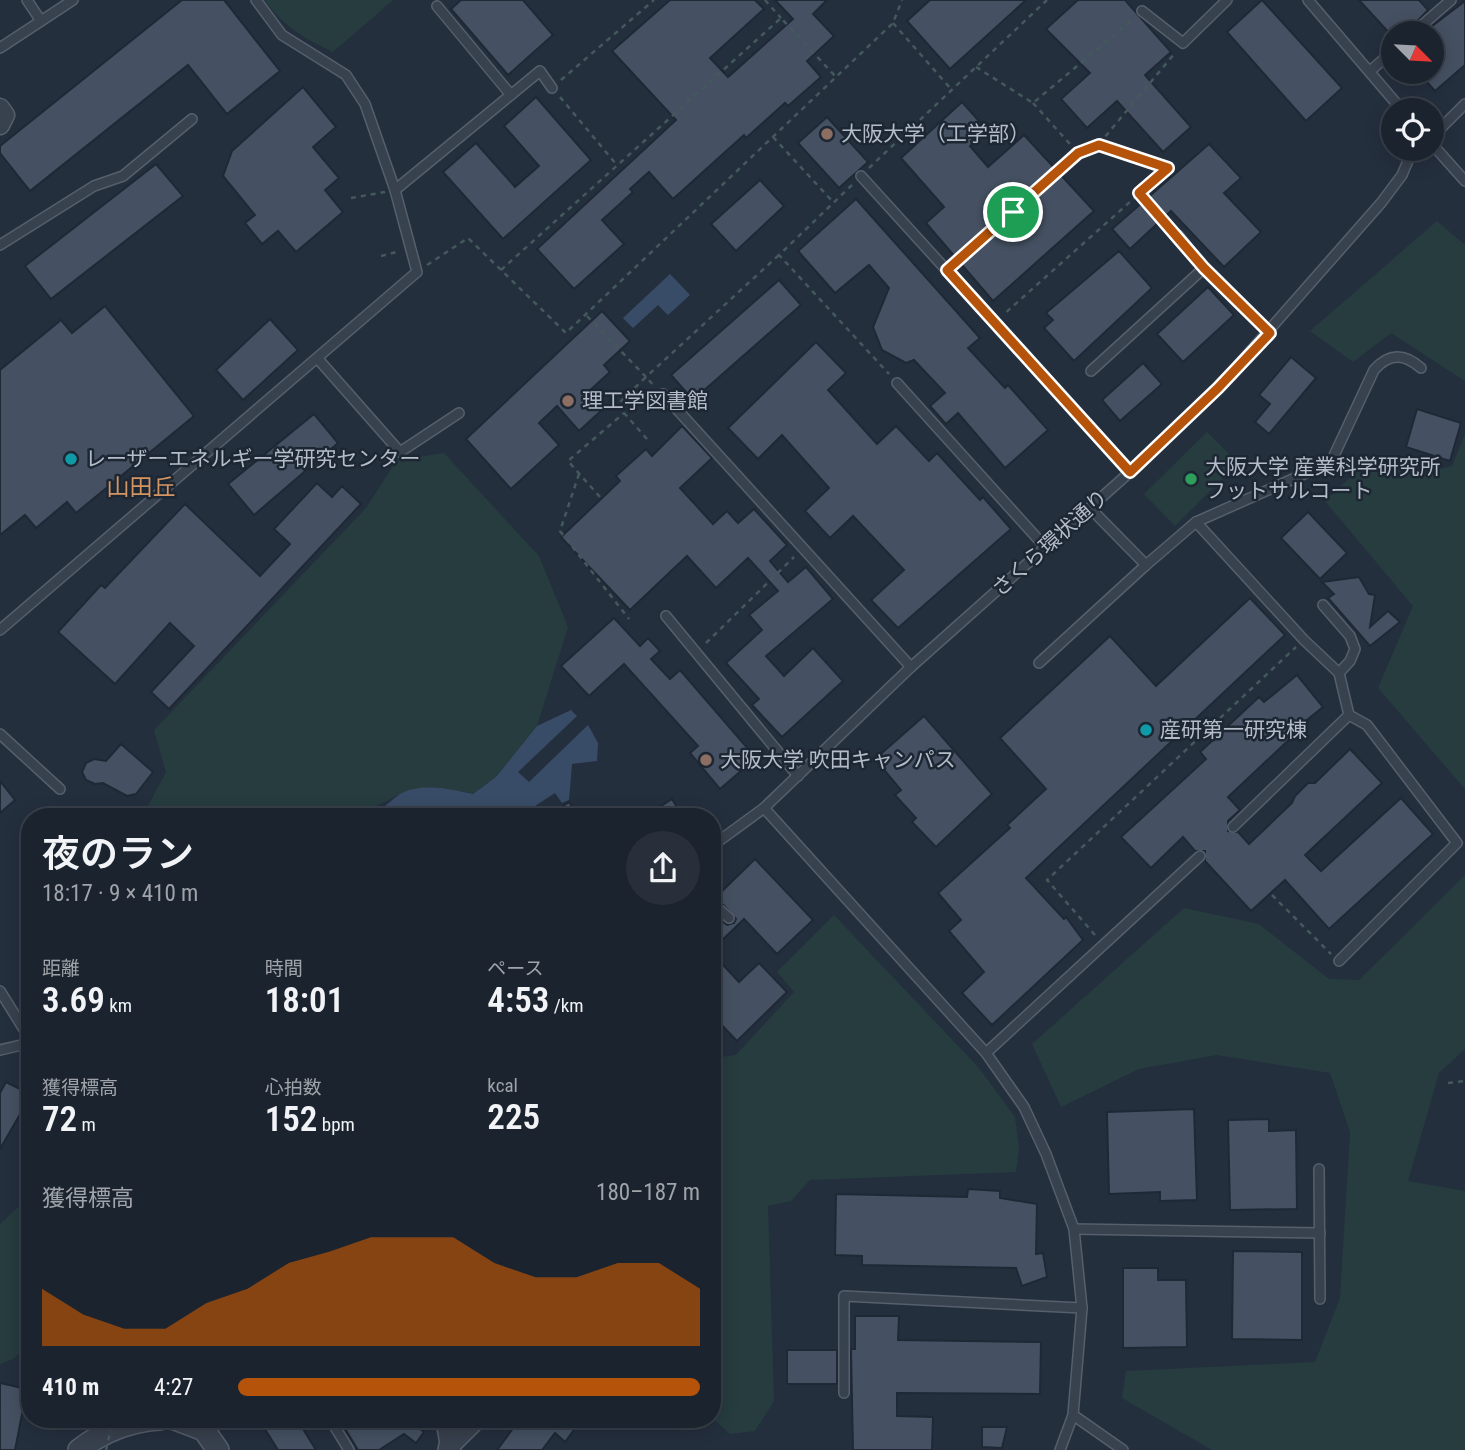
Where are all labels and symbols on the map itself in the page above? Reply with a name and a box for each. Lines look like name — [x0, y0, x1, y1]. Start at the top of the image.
north arrow — [1381, 21, 1444, 84]
place label: 大阪大学（工学部） — [841, 122, 1030, 146]
marker: 大阪大学（工学部） — [819, 126, 835, 142]
pin — [983, 182, 1043, 242]
place label: 理工学図書館 — [582, 389, 708, 413]
marker: 理工学図書館 — [560, 393, 576, 409]
place label: レーザーエネルギー学研究センター — [85, 447, 421, 471]
marker: レーザーエネルギー学研究センター — [63, 451, 79, 467]
place label: 大阪大学 産業科学研究所 フットサルコート — [1205, 455, 1441, 503]
marker: 大阪大学 産業科学研究所 フットサルコート — [1183, 471, 1199, 487]
district label: 山田丘 — [107, 474, 176, 501]
street label: さくら環状通り — [987, 485, 1113, 601]
place label: 産研第一研究棟 — [1160, 718, 1307, 742]
marker: 産研第一研究棟 — [1138, 722, 1154, 738]
place label: 大阪大学 吹田キャンパス — [720, 748, 956, 772]
marker: 大阪大学 吹田キャンパス — [698, 752, 714, 768]

